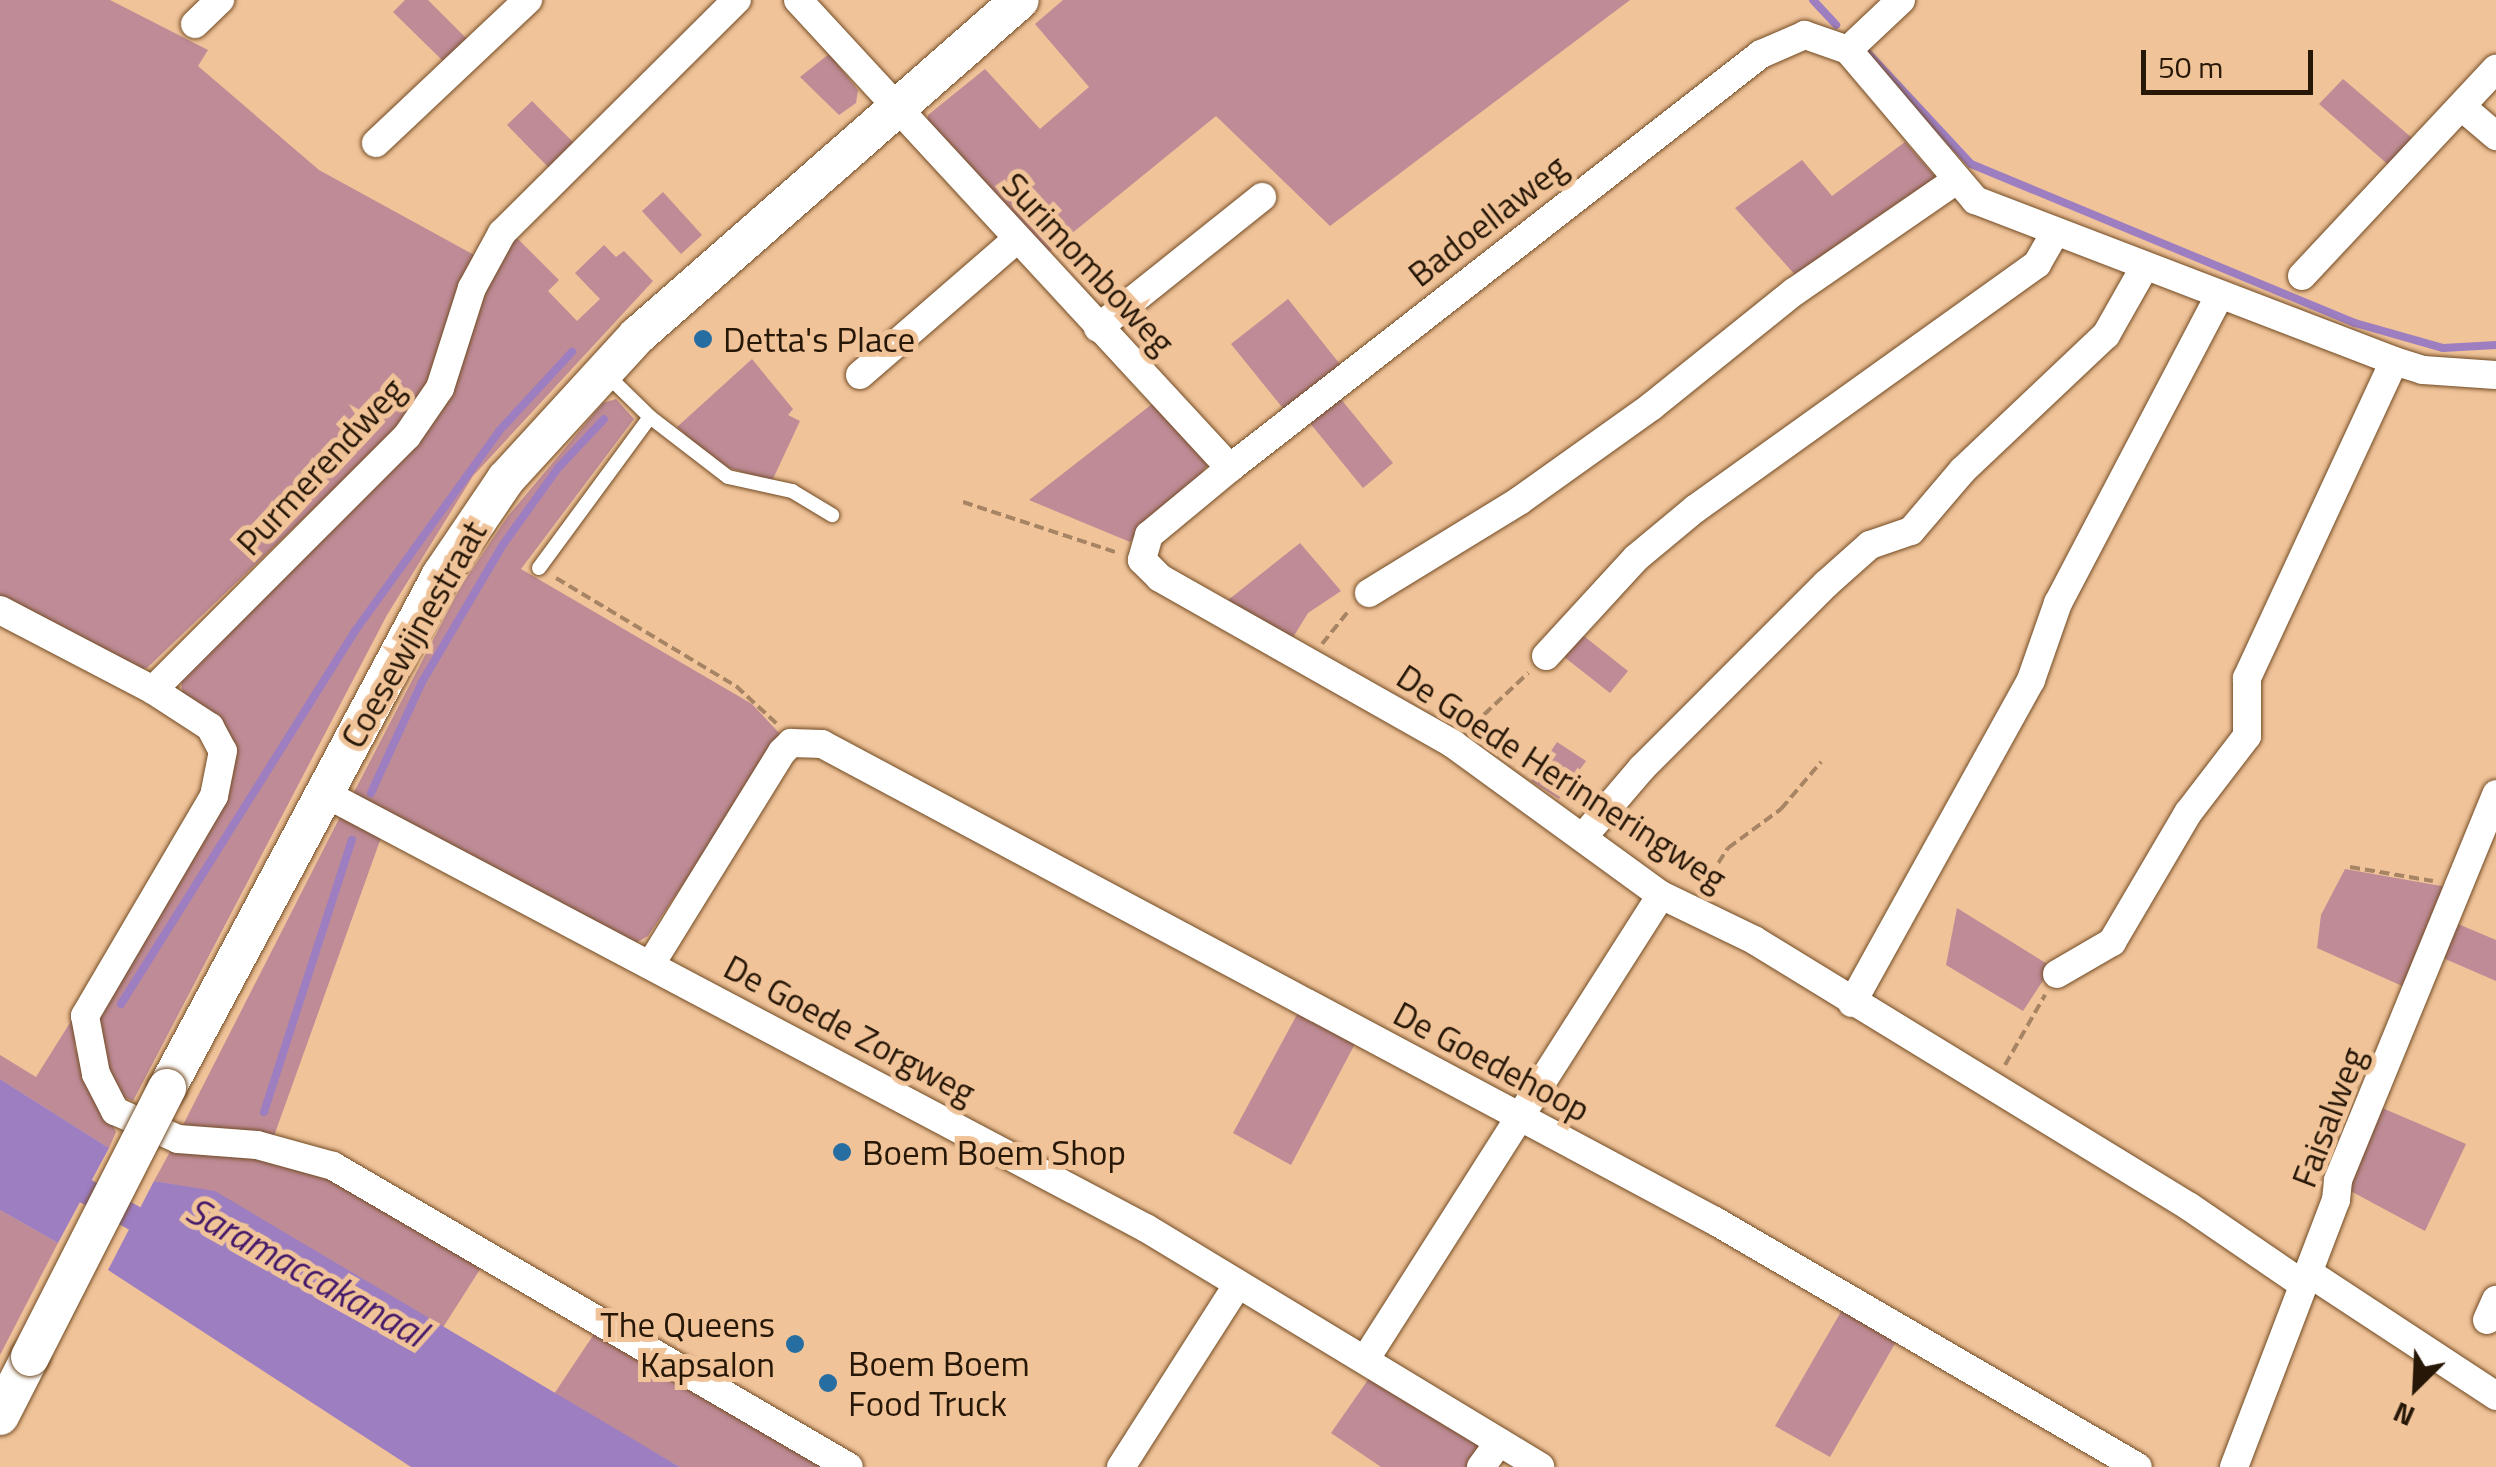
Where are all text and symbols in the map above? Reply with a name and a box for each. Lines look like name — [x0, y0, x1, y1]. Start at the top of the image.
scale bar — [2146, 30, 2318, 92]
text: 50 m — [2158, 44, 2223, 90]
street label: Badoellaweg — [1399, 145, 1575, 295]
street label: Surimomboweg — [994, 163, 1184, 363]
place label: Detta's Place — [723, 318, 915, 360]
marker: Detta's Place — [692, 328, 714, 350]
street label: Purmerendweg — [227, 369, 413, 563]
street label: Coesewijnestraat — [331, 513, 495, 755]
street label: De Goede Herinneringweg — [1389, 655, 1735, 899]
street label: De Goede Zorgweg — [717, 945, 983, 1113]
street label: De Goedehoop — [1387, 992, 1597, 1130]
street label: Faisalweg — [2282, 1041, 2374, 1193]
place label: Boem Boem Shop — [862, 1131, 1126, 1173]
marker: Boem Boem Shop — [831, 1141, 853, 1163]
water label: Saramaccakanaal — [178, 1187, 434, 1357]
place label: The Queens Kapsalon — [600, 1303, 775, 1385]
marker: The Queens Kapsalon — [784, 1333, 806, 1355]
north arrow — [2366, 1337, 2466, 1437]
place label: Boem Boem Food Truck — [848, 1342, 1030, 1424]
marker: Boem Boem Food Truck — [817, 1372, 839, 1394]
text: N — [2386, 1391, 2421, 1438]

